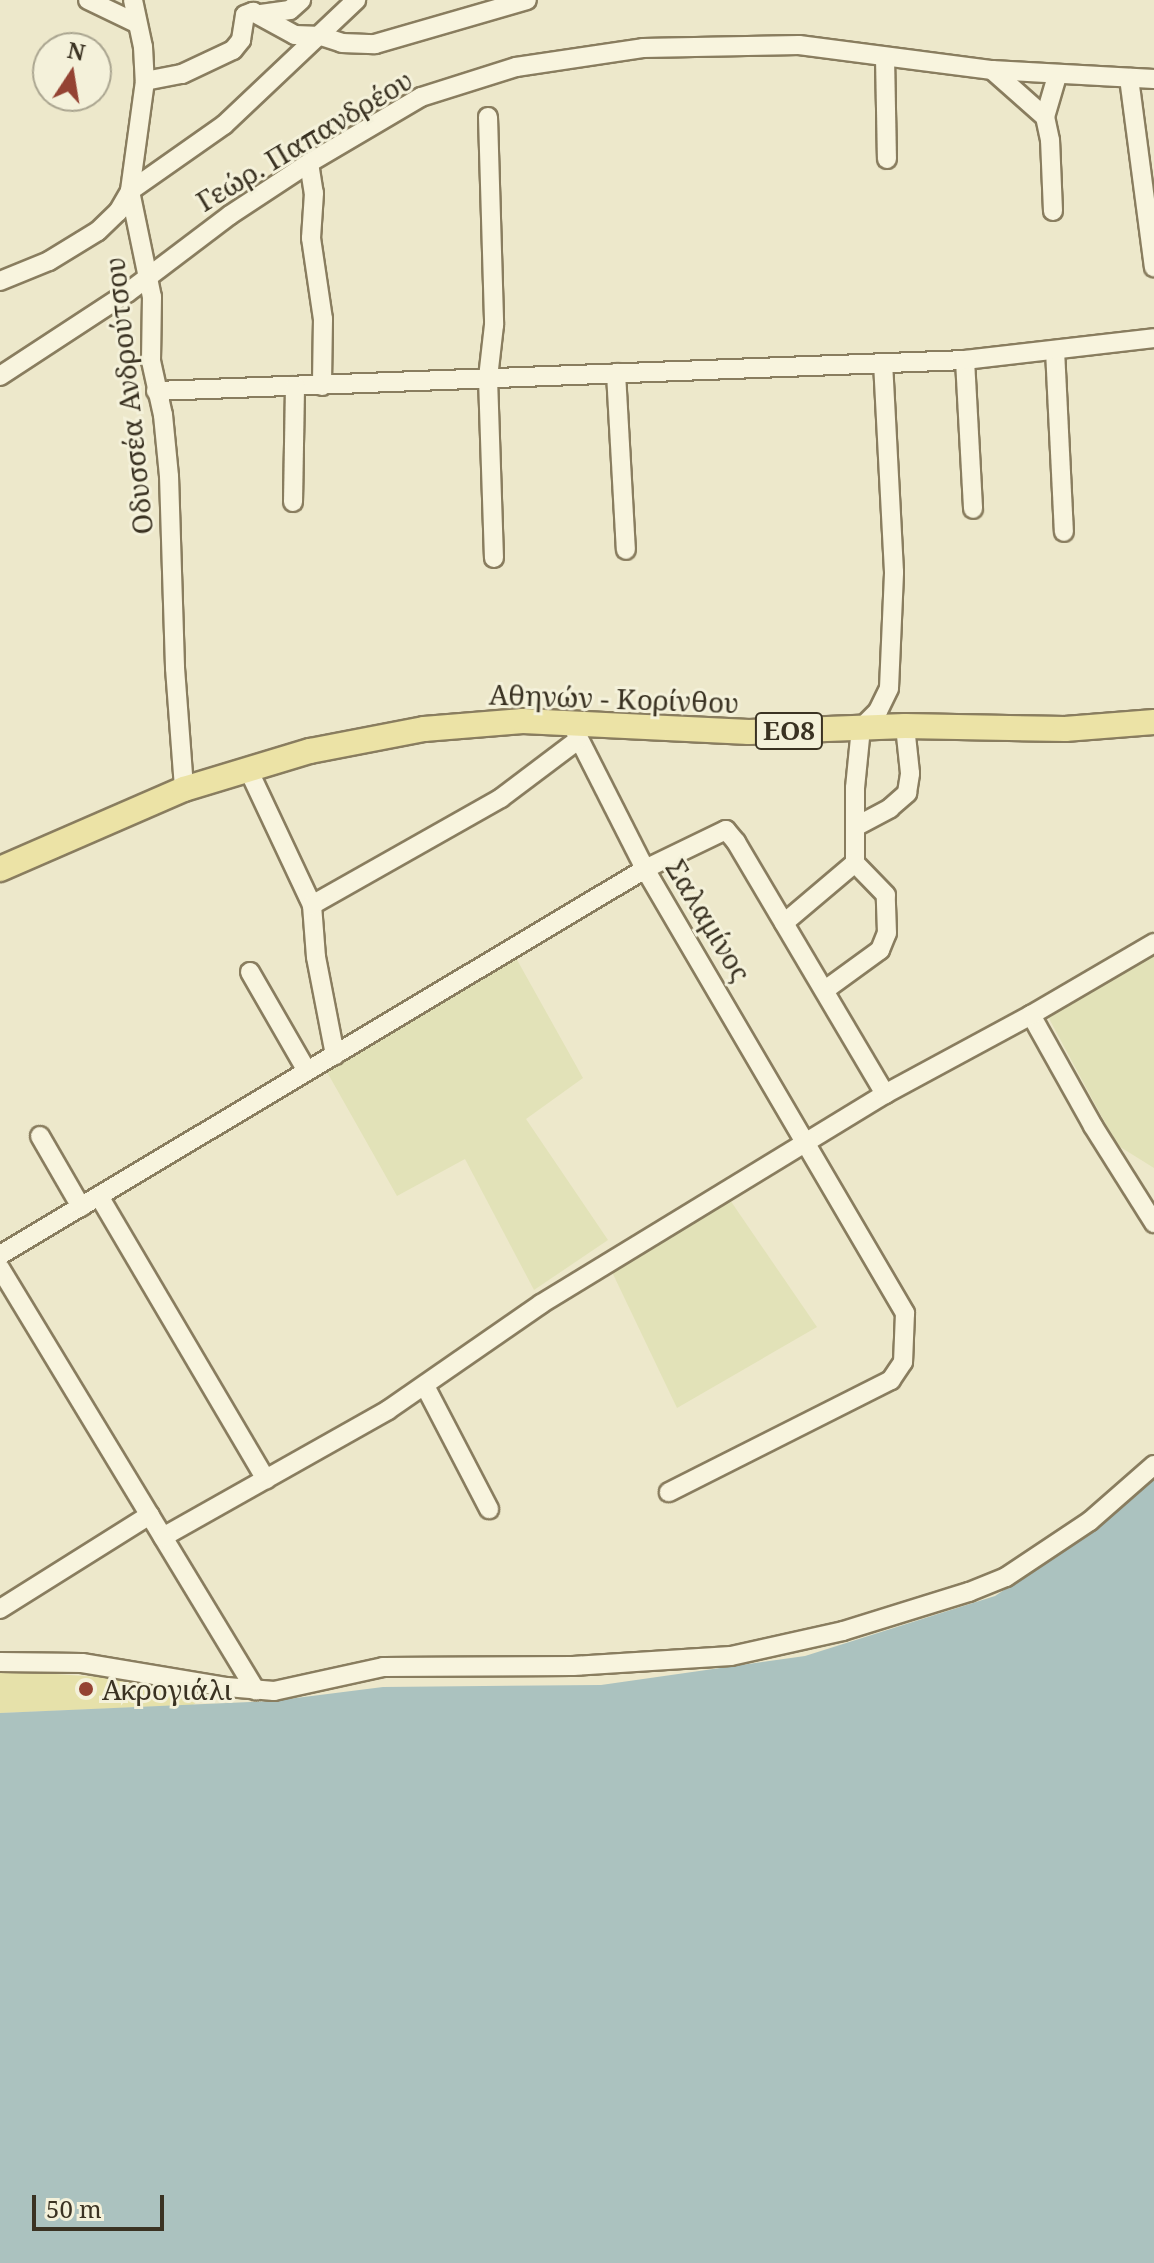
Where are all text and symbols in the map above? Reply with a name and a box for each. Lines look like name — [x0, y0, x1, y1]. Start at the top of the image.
north arrow — [32, 32, 112, 112]
text: N — [65, 34, 88, 67]
street label: Γεώρ. Παπανδρέου — [190, 62, 418, 218]
street label: Οδυσσέα Ανδρούτσου — [97, 256, 159, 536]
street label: Αθηνών - Κορίνθου — [488, 677, 740, 719]
road number: ΕΟ8 — [753, 709, 825, 753]
street label: Σαλαμίνος — [659, 853, 759, 987]
place label: Ακρογιάλι — [102, 1672, 232, 1706]
marker: Ακρογιάλι — [77, 1680, 95, 1698]
scale bar — [36, 2179, 168, 2229]
text: 50 m — [46, 2192, 102, 2225]

